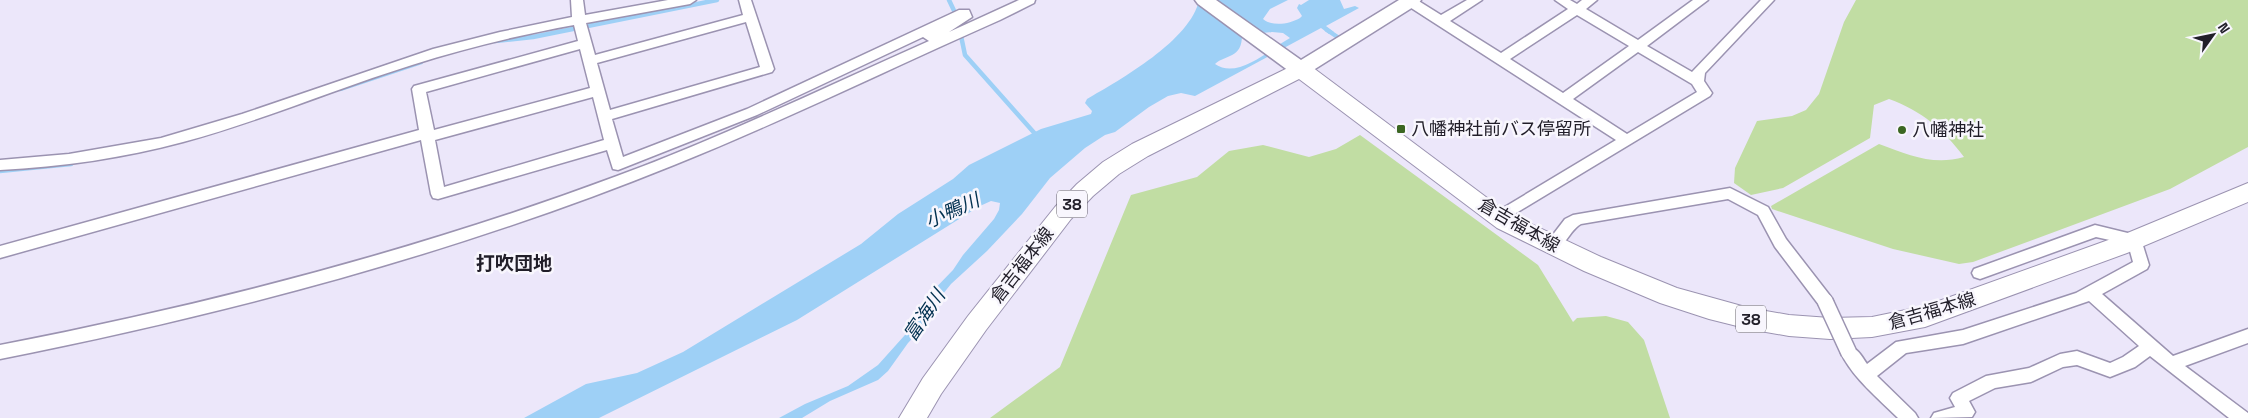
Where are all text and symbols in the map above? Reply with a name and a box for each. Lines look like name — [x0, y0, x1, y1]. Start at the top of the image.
north arrow — [2188, 10, 2238, 60]
text: N — [2214, 19, 2234, 37]
place label: 八幡神社前バス停留所 — [1411, 117, 1591, 140]
place label: 八幡神社 — [1912, 118, 1984, 141]
marker: 八幡神社前バス停留所 — [1395, 123, 1407, 135]
marker: 八幡神社 — [1896, 124, 1908, 136]
water label: 小鴨川 — [921, 187, 985, 233]
road number: 38 — [1057, 190, 1087, 218]
street label: 倉吉福本線 — [1475, 192, 1564, 257]
street label: 倉吉福本線 — [985, 222, 1058, 307]
district label: 打吹団地 — [476, 251, 552, 276]
water label: 富海川 — [898, 283, 952, 346]
street label: 倉吉福本線 — [1885, 287, 1978, 334]
road number: 38 — [1736, 306, 1766, 332]

